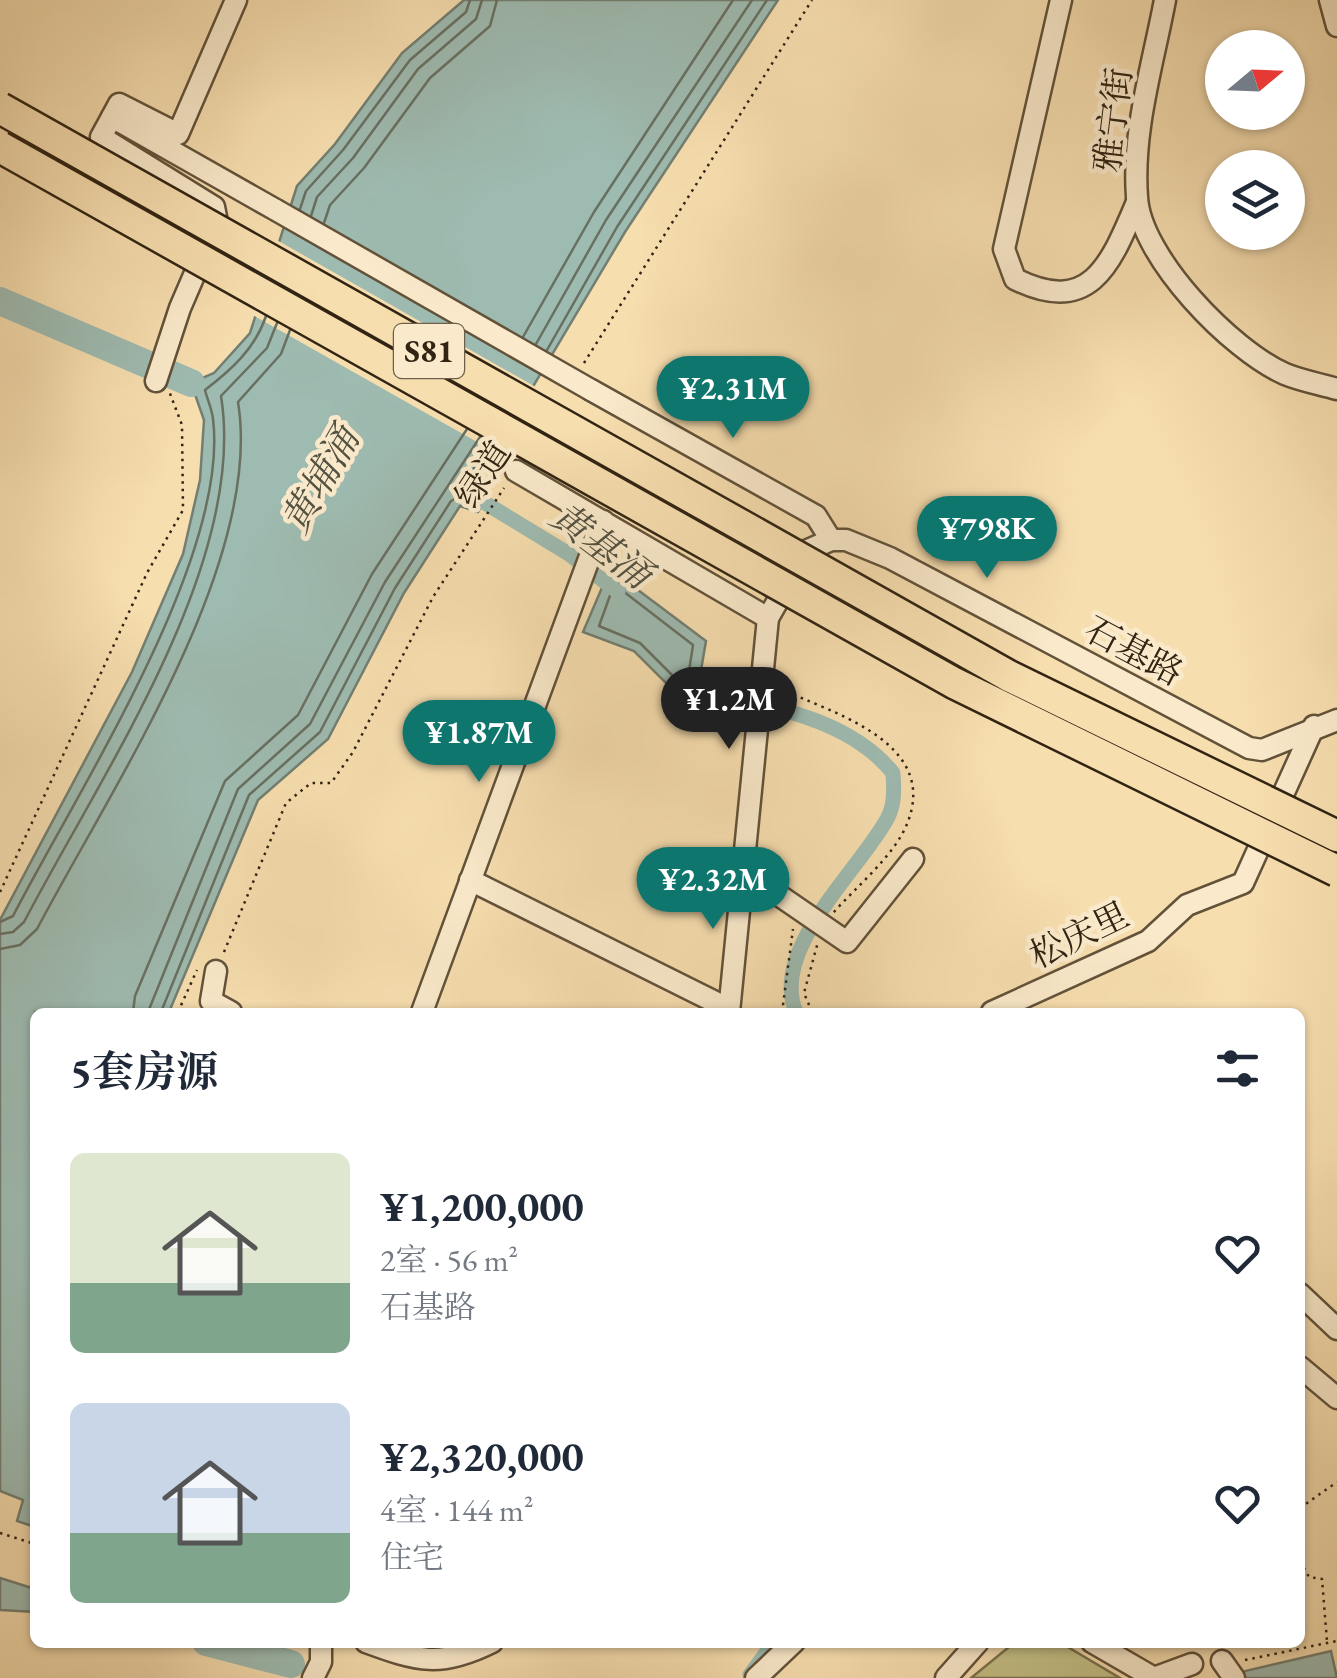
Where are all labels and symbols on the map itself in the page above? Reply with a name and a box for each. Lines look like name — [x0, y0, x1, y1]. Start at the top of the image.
north arrow — [1205, 30, 1305, 130]
street label: 雅宁街 — [1084, 65, 1141, 175]
road number: S81 — [394, 324, 464, 378]
pin: ¥2.31M — [652, 356, 814, 441]
water label: 黄埔涌 — [270, 415, 371, 541]
street label: 绿道 — [445, 432, 521, 515]
water label: 黄基涌 — [541, 491, 665, 601]
pin: ¥798K — [917, 496, 1057, 581]
street label: 石基路 — [1077, 606, 1191, 695]
pin: ¥1.2M — [659, 667, 799, 752]
pin: ¥1.87M — [398, 700, 560, 785]
pin: ¥2.32M — [632, 847, 794, 932]
street label: 松庆里 — [1022, 891, 1136, 978]

